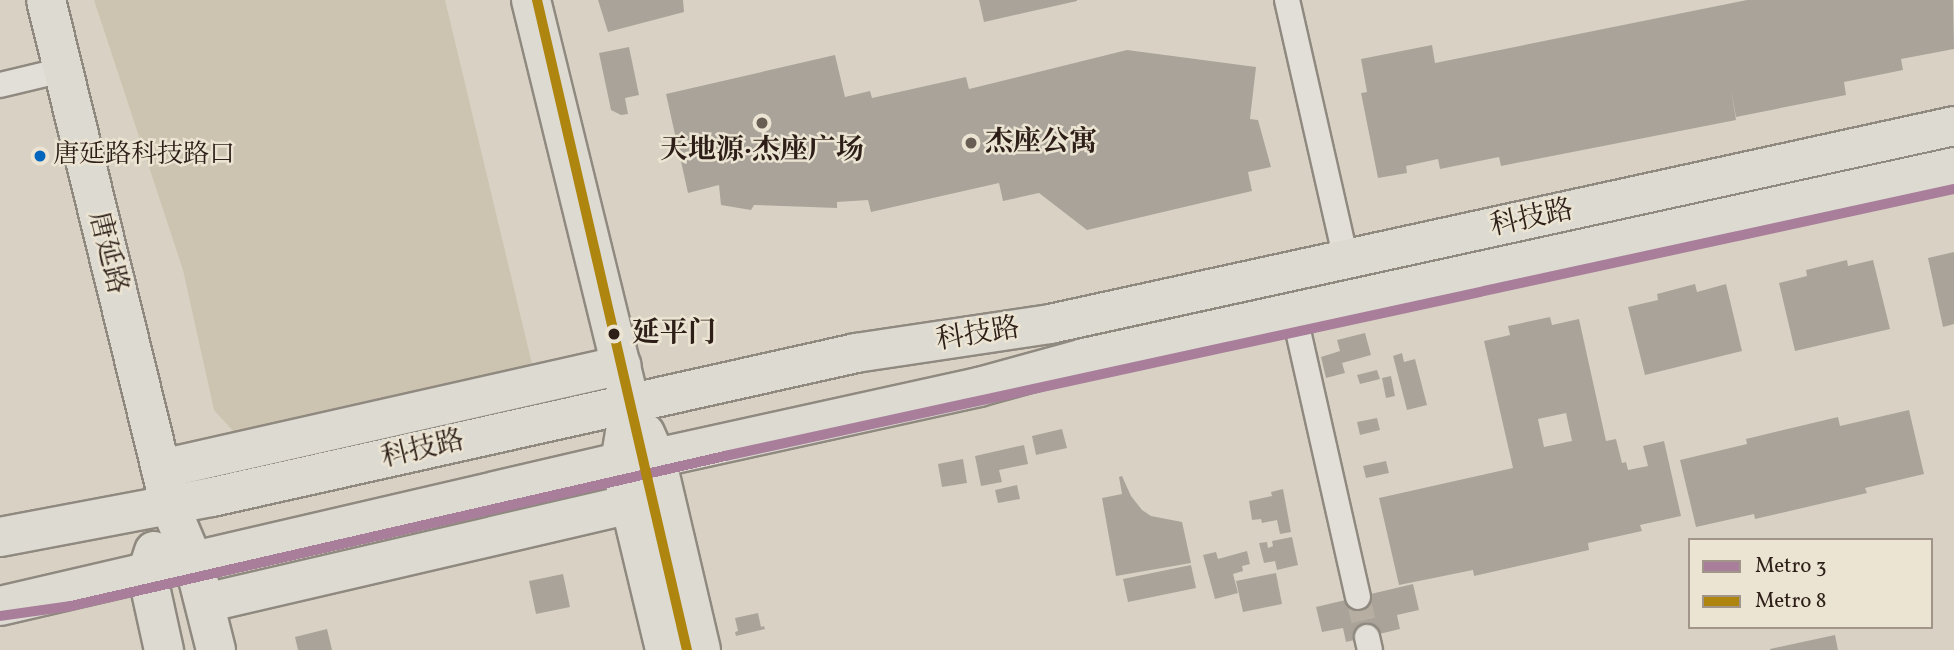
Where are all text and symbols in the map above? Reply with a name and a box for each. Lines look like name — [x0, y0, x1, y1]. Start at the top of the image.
marker: 天地源·杰座广场 — [754, 115, 770, 131]
place label: 杰座公寓 — [985, 126, 1097, 160]
place label: 天地源·杰座广场 — [660, 134, 864, 168]
marker: 杰座公寓 — [963, 135, 979, 151]
place label: 唐延路科技路口 — [53, 140, 235, 172]
marker: 唐延路科技路口 — [33, 149, 47, 163]
street label: 科技路 — [1487, 194, 1577, 244]
street label: 唐延路 — [81, 208, 133, 298]
street label: 科技路 — [934, 312, 1022, 358]
place label: 延平门 — [632, 317, 716, 351]
marker: 延平门 — [603, 323, 625, 345]
street label: 科技路 — [378, 424, 468, 476]
legend — [1688, 538, 1933, 629]
text: Metro 3 — [1755, 552, 1826, 581]
text: Metro 8 — [1755, 587, 1826, 616]

